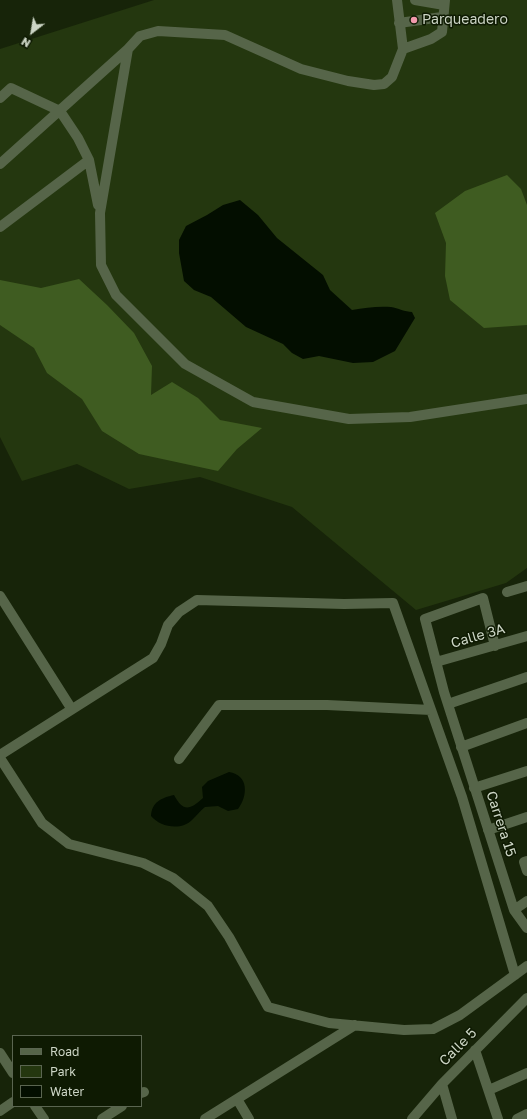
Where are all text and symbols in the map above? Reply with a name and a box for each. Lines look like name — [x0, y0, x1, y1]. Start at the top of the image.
north arrow — [12, 12, 52, 52]
place label: Parqueadero — [422, 12, 508, 28]
marker: Parqueadero — [409, 15, 419, 25]
text: N — [19, 35, 32, 50]
street label: Calle 3A — [449, 620, 507, 652]
street label: Carrera 15 — [483, 789, 519, 859]
street label: Calle 5 — [436, 1025, 480, 1069]
legend — [12, 1035, 142, 1107]
text: Road — [50, 1044, 79, 1059]
text: Park — [50, 1064, 76, 1079]
text: Water — [50, 1084, 84, 1099]

